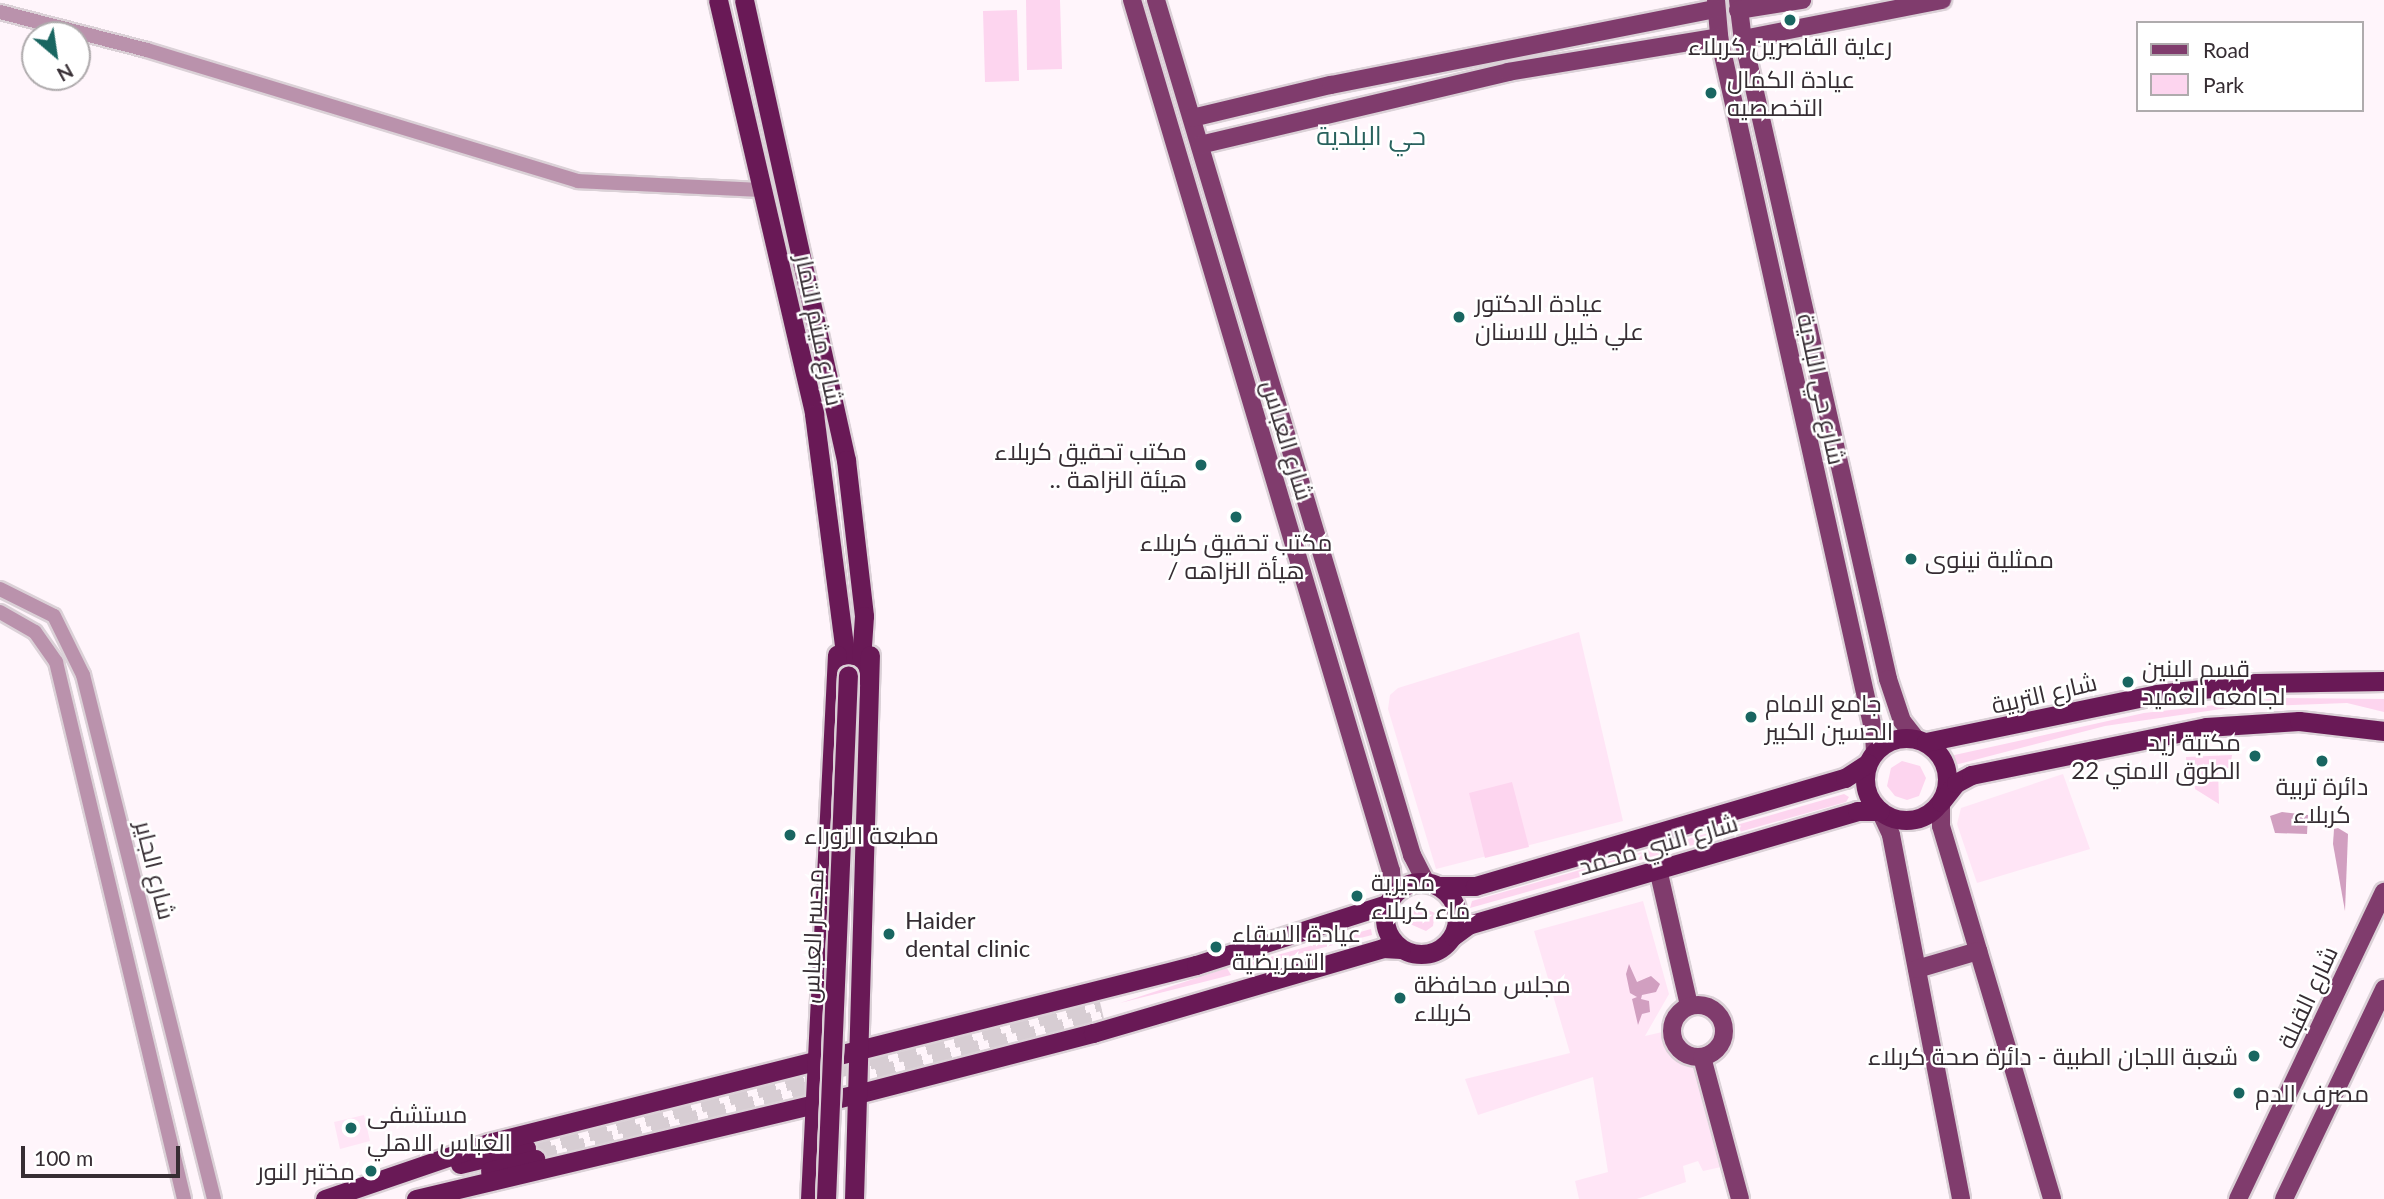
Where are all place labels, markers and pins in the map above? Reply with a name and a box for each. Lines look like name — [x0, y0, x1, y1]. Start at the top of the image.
marker: رعاية القاصرين كربلاء — [1782, 12, 1798, 28]
place label: رعاية القاصرين كربلاء — [1688, 32, 1892, 60]
place label: عيادة الكمال التخصصيه — [1727, 65, 1855, 121]
marker: عيادة الكمال التخصصيه — [1701, 83, 1721, 103]
place label: عيادة الدكتور علي خليل للاسنان — [1475, 289, 1644, 345]
marker: عيادة الدكتور علي خليل للاسنان — [1449, 307, 1469, 327]
place label: مكتب تحقيق كربلاء .. هيئة النزاهة — [994, 437, 1187, 493]
marker: مكتب تحقيق كربلاء .. هيئة النزاهة — [1193, 457, 1209, 473]
marker: مكتب تحقيق كربلاء / هيأة النزاهه — [1228, 509, 1244, 525]
place label: مكتب تحقيق كربلاء / هيأة النزاهه — [1140, 528, 1332, 584]
place label: ممثلية نينوى — [1925, 545, 2054, 573]
marker: ممثلية نينوى — [1903, 551, 1919, 567]
place label: قسم البنين لجامعه العميد — [2142, 654, 2285, 710]
marker: قسم البنين لجامعه العميد — [2120, 674, 2136, 690]
place label: جامع الامام الحسين الكبير — [1765, 689, 1893, 745]
marker: جامع الامام الحسين الكبير — [1743, 709, 1759, 725]
place label: مكتبة زيد الطوق الامني 22 — [2071, 728, 2241, 784]
marker: مكتبة زيد الطوق الامني 22 — [2247, 748, 2263, 764]
marker: دائرة تربية كربلاء — [2314, 753, 2330, 769]
place label: دائرة تربية كربلاء — [2276, 772, 2368, 828]
place label: مطبعة الزوراء — [804, 821, 939, 849]
marker: مطبعة الزوراء — [782, 827, 798, 843]
place label: مديرية ماء كربلاء — [1371, 868, 1470, 924]
marker: مديرية ماء كربلاء — [1349, 888, 1365, 904]
place label: Haider dental clinic — [905, 906, 1030, 962]
place label: عيادة السقاء التمريضية — [1232, 919, 1361, 975]
marker: Haider dental clinic — [879, 924, 899, 944]
marker: عيادة السقاء التمريضية — [1206, 937, 1226, 957]
place label: مجلس محافظة كربلاء — [1414, 970, 1571, 1026]
marker: مجلس محافظة كربلاء — [1392, 990, 1408, 1006]
place label: شعبة اللجان الطبية - دائرة صحة كربلاء — [1868, 1042, 2238, 1070]
marker: شعبة اللجان الطبية - دائرة صحة كربلاء — [2244, 1046, 2264, 1066]
place label: مصرف الدم — [2255, 1079, 2369, 1107]
marker: مصرف الدم — [2229, 1083, 2249, 1103]
place label: مستشفى العباس الاهلي — [367, 1100, 511, 1156]
marker: مستشفى العباس الاهلي — [341, 1118, 361, 1138]
place label: مختبر النور — [257, 1157, 355, 1185]
marker: مختبر النور — [361, 1161, 381, 1181]

